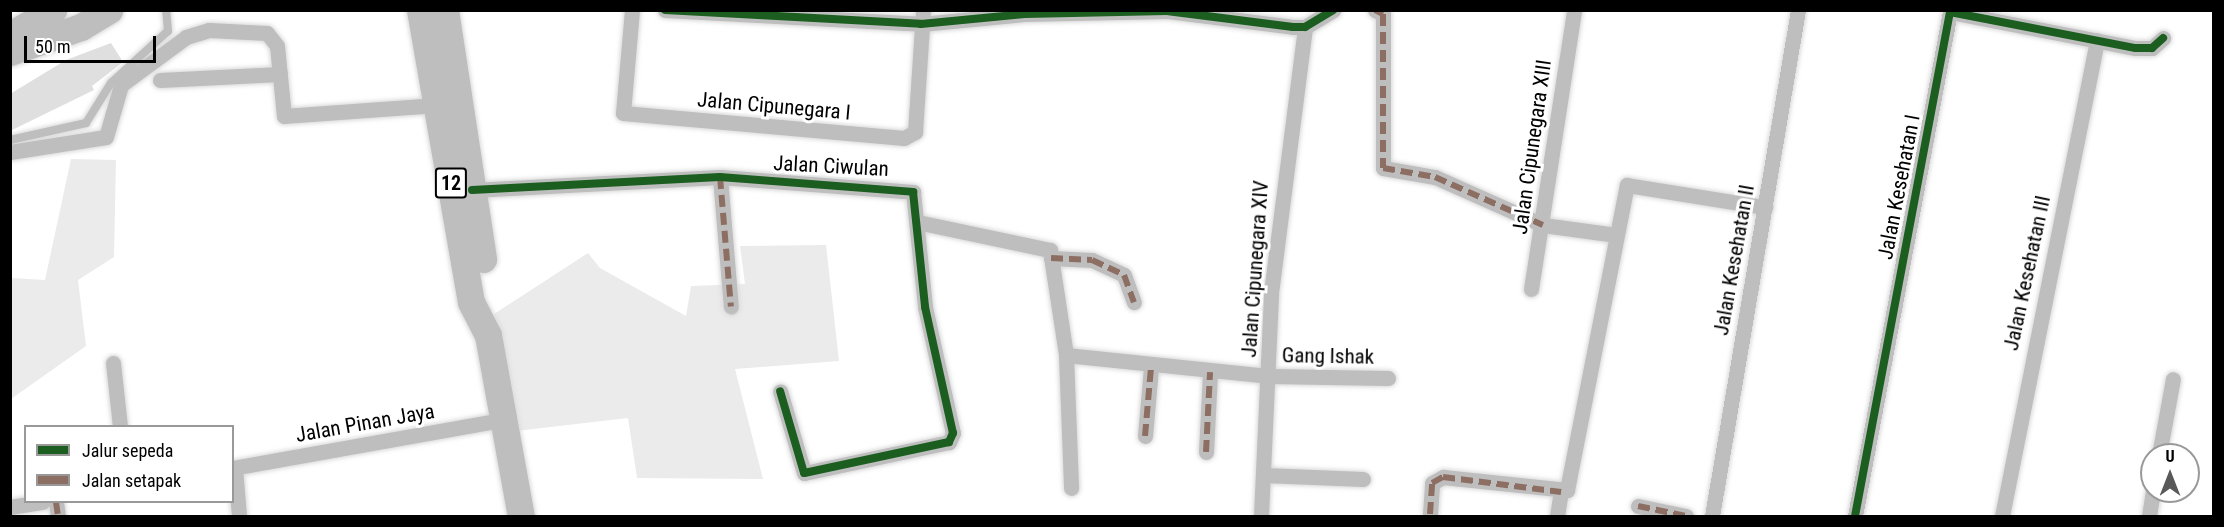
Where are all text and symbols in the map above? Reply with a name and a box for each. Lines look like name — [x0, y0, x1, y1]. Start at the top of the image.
scale bar — [27, 24, 159, 62]
text: 50 m — [35, 36, 70, 57]
street label: Jalan Cipunegara XIII — [1507, 58, 1557, 236]
street label: Jalan Cipunegara I — [696, 87, 852, 125]
street label: Jalan Kesehatan I — [1873, 112, 1925, 262]
street label: Jalan Ciwulan — [773, 150, 889, 182]
road number: 12 — [434, 166, 468, 200]
street label: Jalan Cipunegara XIV — [1236, 180, 1274, 358]
street label: Jalan Kesehatan II — [1708, 183, 1760, 337]
street label: Jalan Kesehatan III — [1998, 193, 2056, 353]
street label: Gang Ishak — [1282, 343, 1374, 369]
street label: Jalan Pinan Jaya — [294, 398, 436, 448]
legend — [24, 425, 234, 503]
text: Jalur sepeda — [82, 440, 173, 461]
north arrow — [2140, 443, 2200, 503]
text: U — [2165, 447, 2175, 466]
text: Jalan setapak — [82, 470, 181, 491]

